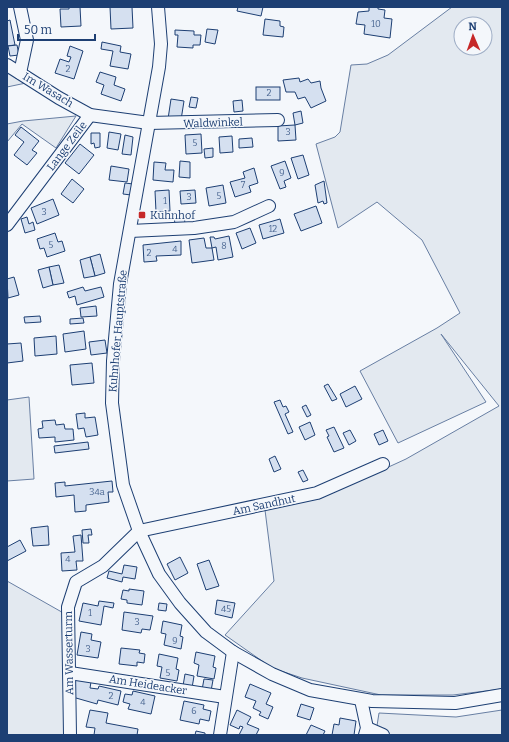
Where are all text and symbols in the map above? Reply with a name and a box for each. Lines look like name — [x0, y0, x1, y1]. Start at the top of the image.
scale bar — [18, 16, 95, 42]
north arrow — [453, 16, 493, 56]
house number: 10 — [371, 19, 381, 29]
text: N — [468, 20, 478, 33]
text: 50 m — [24, 23, 53, 37]
house number: 2 — [66, 64, 71, 74]
street label: Im Wasach — [20, 70, 76, 110]
house number: 2 — [267, 88, 272, 98]
street label: Waldwinkel — [183, 115, 243, 131]
street label: Lange Zeile — [44, 119, 90, 173]
house number: 3 — [285, 127, 291, 137]
house number: 5 — [193, 138, 198, 148]
house number: 9 — [279, 168, 285, 178]
house number: 7 — [241, 180, 246, 190]
house number: 5 — [217, 191, 222, 201]
house number: 3 — [186, 192, 192, 202]
house number: 1 — [163, 196, 167, 206]
house number: 3 — [41, 207, 47, 217]
place label: Kuhnhof — [150, 209, 196, 222]
marker: Kuhnhof — [137, 210, 147, 220]
house number: 12 — [269, 224, 277, 234]
house number: 5 — [49, 240, 54, 250]
house number: 8 — [221, 241, 227, 251]
house number: 4 — [172, 244, 178, 254]
house number: 2 — [147, 248, 152, 258]
street label: Kuhnhofer Hauptstraße — [106, 269, 130, 393]
house number: 34a — [89, 487, 105, 497]
street label: Am Sandhut — [231, 492, 297, 518]
house number: 4 — [65, 554, 71, 564]
house number: 45 — [221, 604, 231, 614]
house number: 1 — [88, 608, 92, 618]
street label: Am Wasserturm — [62, 610, 76, 695]
house number: 3 — [134, 617, 140, 627]
house number: 9 — [172, 636, 178, 646]
house number: 3 — [85, 644, 91, 654]
house number: 5 — [166, 668, 171, 678]
street label: Am Heideacker — [108, 672, 188, 698]
house number: 2 — [109, 691, 114, 701]
house number: 4 — [140, 697, 146, 707]
house number: 6 — [191, 706, 197, 716]

